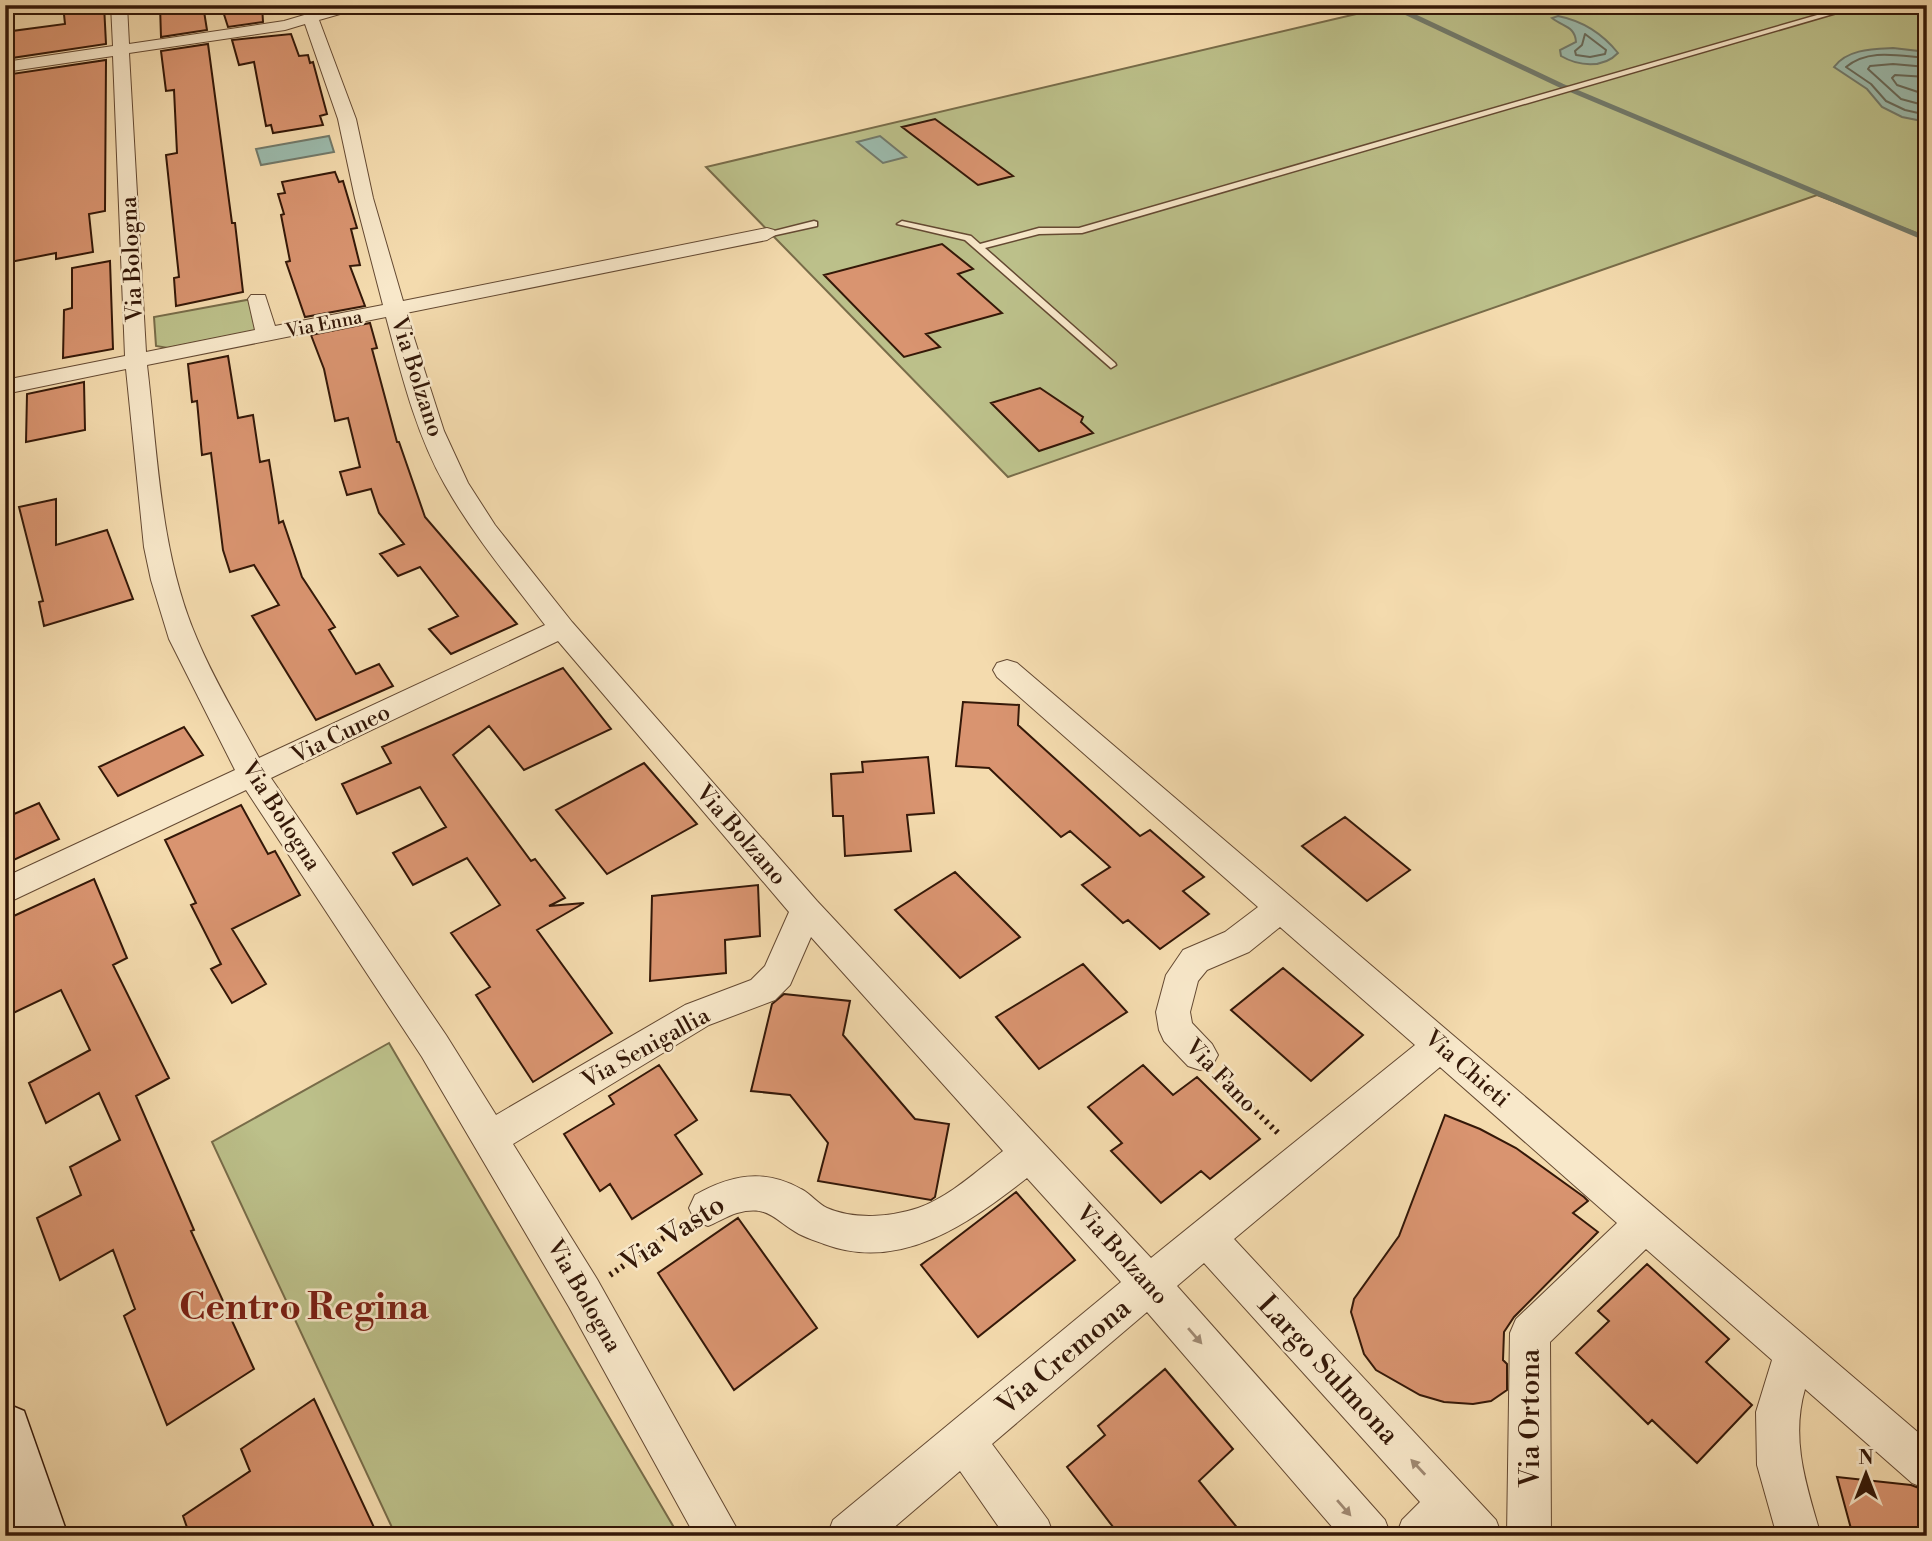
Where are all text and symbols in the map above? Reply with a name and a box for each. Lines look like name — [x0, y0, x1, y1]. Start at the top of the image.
street label: Via Bologna — [115, 195, 149, 323]
street label: Via Enna — [283, 305, 365, 343]
street label: Via Bolzano — [384, 313, 450, 440]
street label: Via Cuneo — [286, 698, 395, 770]
street label: Via Bologna — [235, 755, 327, 876]
street label: Via Bolzano — [689, 778, 792, 891]
street label: Via Senigallia — [576, 1001, 715, 1095]
street label: Via Chieti — [1418, 1024, 1515, 1114]
street label: Via Fano — [1179, 1033, 1263, 1118]
street label: Via Vasto — [613, 1187, 732, 1281]
street label: Via Bolzano — [1069, 1199, 1174, 1311]
street label: Via Bologna — [540, 1234, 628, 1358]
district label: Centro Regina — [179, 1285, 430, 1331]
street label: Largo Sulmona — [1250, 1288, 1407, 1453]
street label: Via Cremona — [989, 1290, 1139, 1424]
one-way arrow — [1187, 1327, 1203, 1345]
street label: Via Ortona — [1513, 1348, 1548, 1488]
north arrow — [1830, 1440, 1900, 1510]
text: N — [1858, 1446, 1874, 1470]
one-way arrow — [1410, 1459, 1426, 1476]
one-way arrow — [1336, 1499, 1351, 1516]

